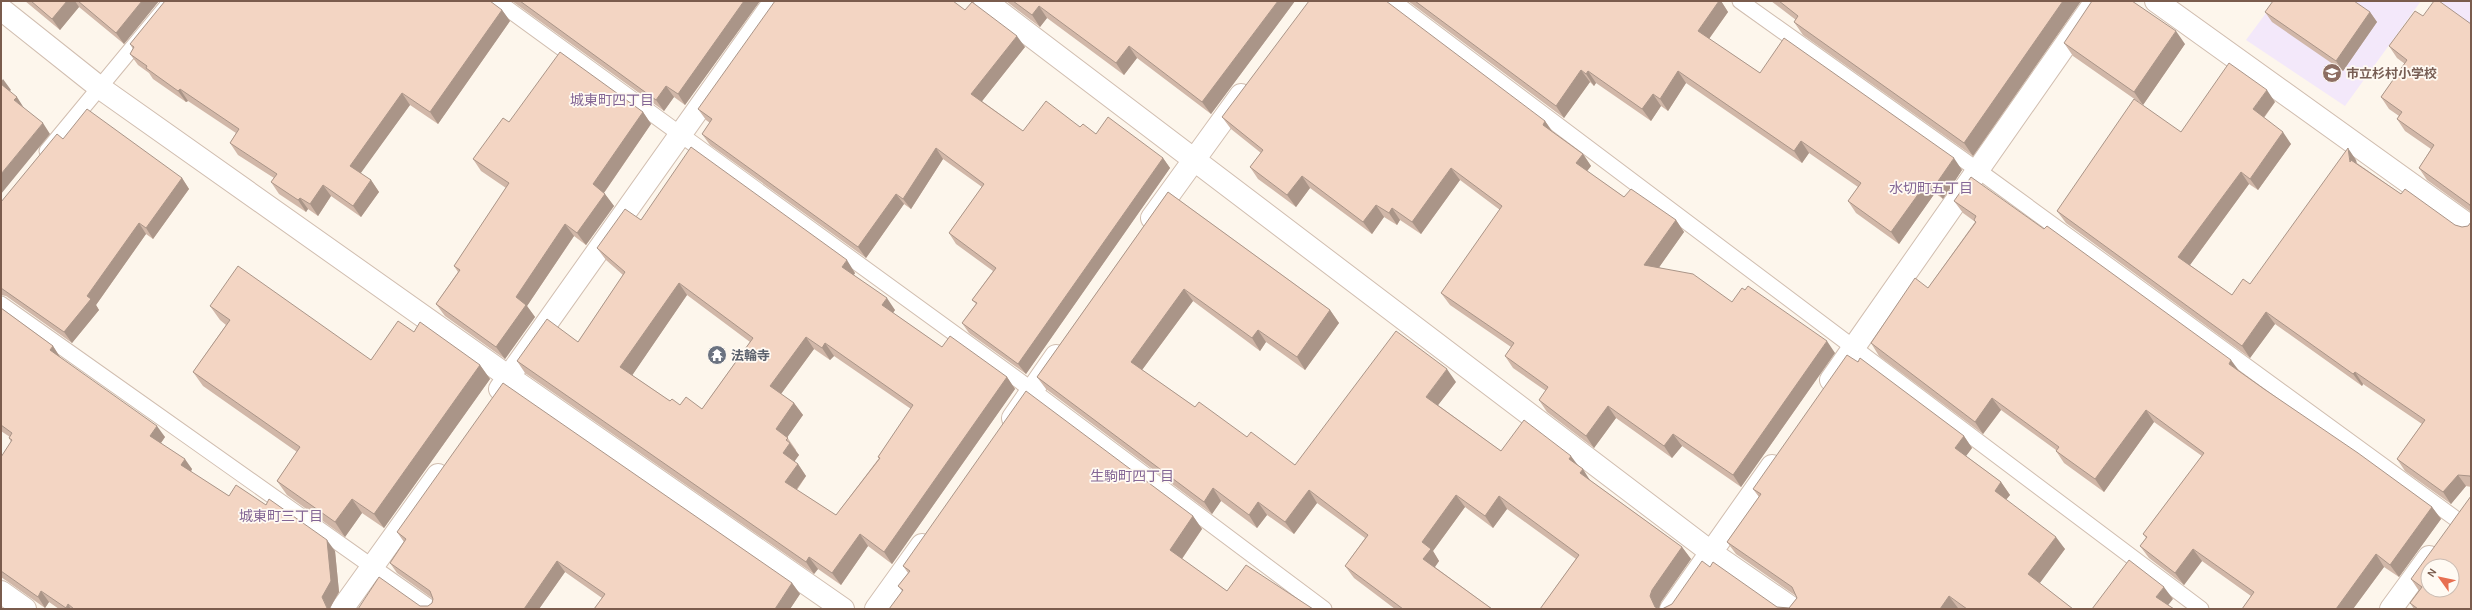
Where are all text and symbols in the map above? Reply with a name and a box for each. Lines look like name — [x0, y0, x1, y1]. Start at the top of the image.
school or university icon: 市立杉村小学校 — [2321, 62, 2343, 84]
place label: 市立杉村小学校 — [2346, 66, 2437, 81]
district label: 城東町四丁目 — [570, 92, 654, 109]
district label: 水切町五丁目 — [1889, 180, 1973, 197]
temple icon: 法輪寺 — [706, 344, 728, 366]
place label: 法輪寺 — [731, 348, 770, 363]
district label: 生駒町四丁目 — [1090, 468, 1174, 485]
district label: 城東町三丁目 — [239, 508, 323, 525]
north arrow — [2420, 558, 2460, 598]
text: N — [2424, 566, 2440, 580]

